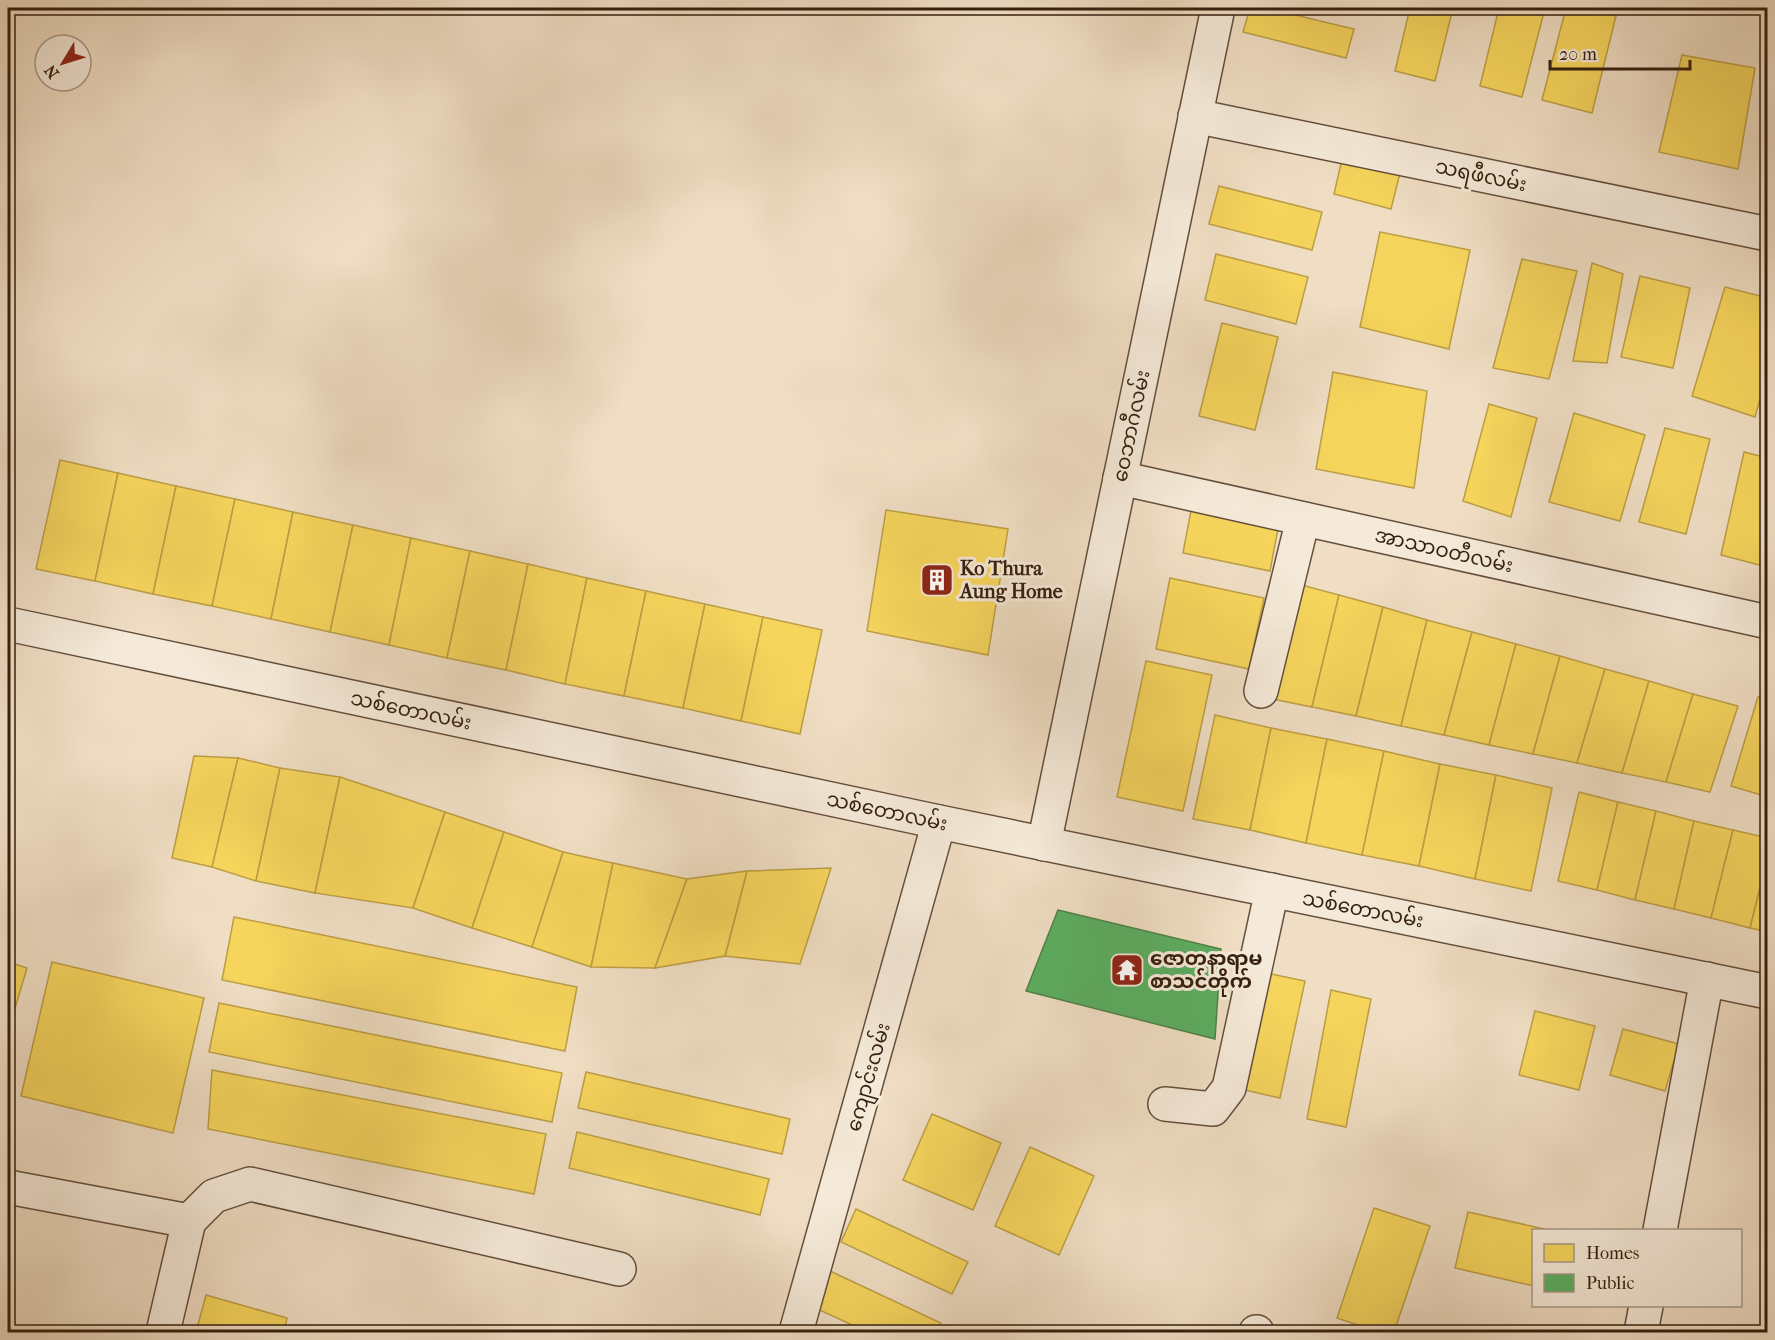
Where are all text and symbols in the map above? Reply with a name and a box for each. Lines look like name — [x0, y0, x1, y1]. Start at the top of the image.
north arrow — [33, 33, 93, 93]
scale bar — [1550, 33, 1690, 71]
text: 20 m — [1559, 44, 1597, 65]
text: N — [40, 61, 63, 83]
street label: သရဖီလမ်း — [1432, 152, 1529, 200]
street label: ဝေဘာဂီလမ်း — [1105, 367, 1155, 484]
street label: အာသာဝတီလမ်း — [1373, 520, 1516, 578]
place label: Ko Thura Aung Home — [958, 557, 1063, 603]
building icon: Ko Thura Aung Home — [919, 562, 955, 598]
street label: သစ်တောလမ်း — [348, 684, 474, 735]
street label: သစ်တောလမ်း — [824, 785, 950, 836]
street label: သစ်တောလမ်း — [1300, 884, 1426, 933]
place label: ဇောတနာရာမ စာသင်တိုက် — [1150, 947, 1262, 997]
temple icon: ဇောတနာရာမ စာသင်တိုက် — [1109, 952, 1145, 988]
street label: ကျောင်းလမ်း — [839, 1019, 899, 1135]
legend — [1532, 1229, 1742, 1307]
text: Homes — [1586, 1243, 1640, 1264]
text: Public — [1586, 1273, 1634, 1294]

